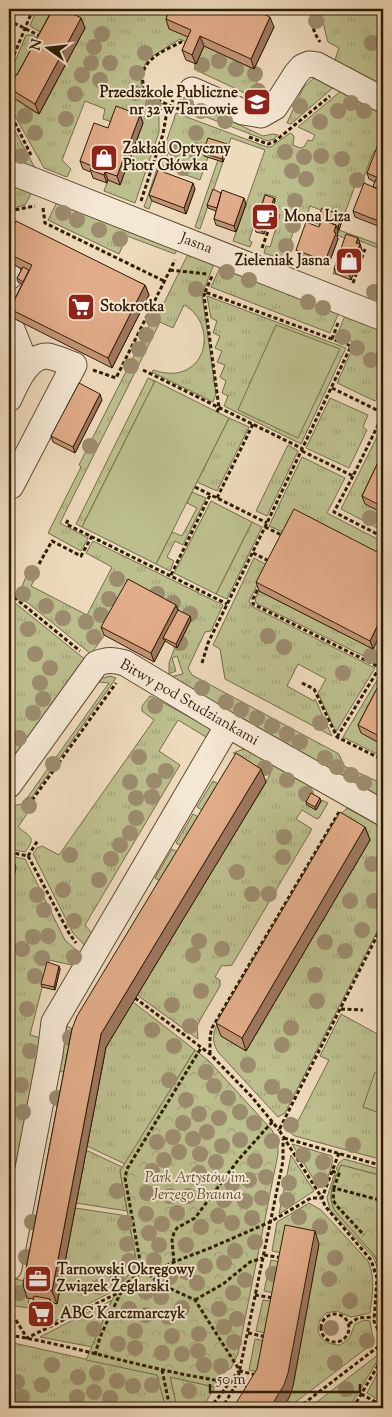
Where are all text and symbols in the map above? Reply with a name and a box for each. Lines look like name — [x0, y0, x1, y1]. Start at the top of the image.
north arrow — [22, 22, 72, 72]
text: N — [26, 37, 48, 53]
place label: Przedszkole Publiczne nr 32 w Tarnowie — [100, 83, 238, 121]
school or university icon: Przedszkole Publiczne nr 32 w Tarnowie — [242, 87, 272, 117]
place label: Zakład Optyczny Piotr Główka — [123, 139, 231, 177]
shop icon: Zakład Optyczny Piotr Główka — [89, 143, 119, 173]
cafe icon: Mona Liza — [250, 202, 280, 232]
place label: Mona Liza — [284, 207, 351, 228]
street label: Jasna — [176, 228, 215, 260]
shop icon: Zieleniak Jasna — [334, 246, 364, 276]
place label: Zieleniak Jasna — [235, 251, 330, 272]
supermarket icon: Stokrotka — [66, 292, 96, 322]
place label: Stokrotka — [100, 297, 164, 318]
street label: Bitwy pod Studziankami — [116, 655, 262, 751]
park label: Park Artystów im. Jerzego Brauna — [145, 1168, 249, 1206]
place label: Tarnowski Okręgowy Związek Żeglarski — [57, 1260, 195, 1298]
office icon: Tarnowski Okręgowy Związek Żeglarski — [23, 1264, 53, 1294]
supermarket icon: ABC Karczmarczyk — [26, 1299, 56, 1329]
place label: ABC Karczmarczyk — [60, 1304, 186, 1325]
scale bar — [210, 1362, 360, 1394]
text: 50 m — [216, 1370, 246, 1391]

